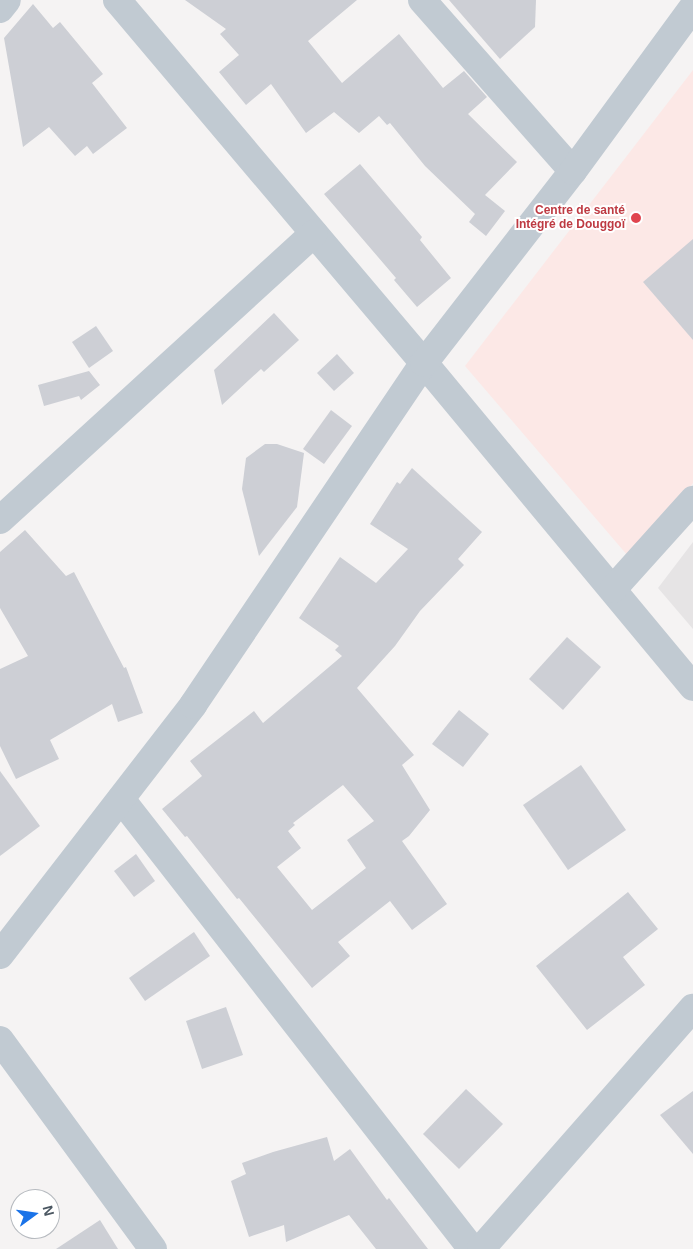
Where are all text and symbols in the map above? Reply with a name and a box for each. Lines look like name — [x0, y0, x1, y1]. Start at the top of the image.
place label: Centre de santé Intégré de Douggoï — [516, 204, 625, 232]
marker: Centre de santé Intégré de Douggoï — [629, 211, 643, 225]
north arrow — [10, 1189, 60, 1239]
text: N — [40, 1204, 58, 1217]

